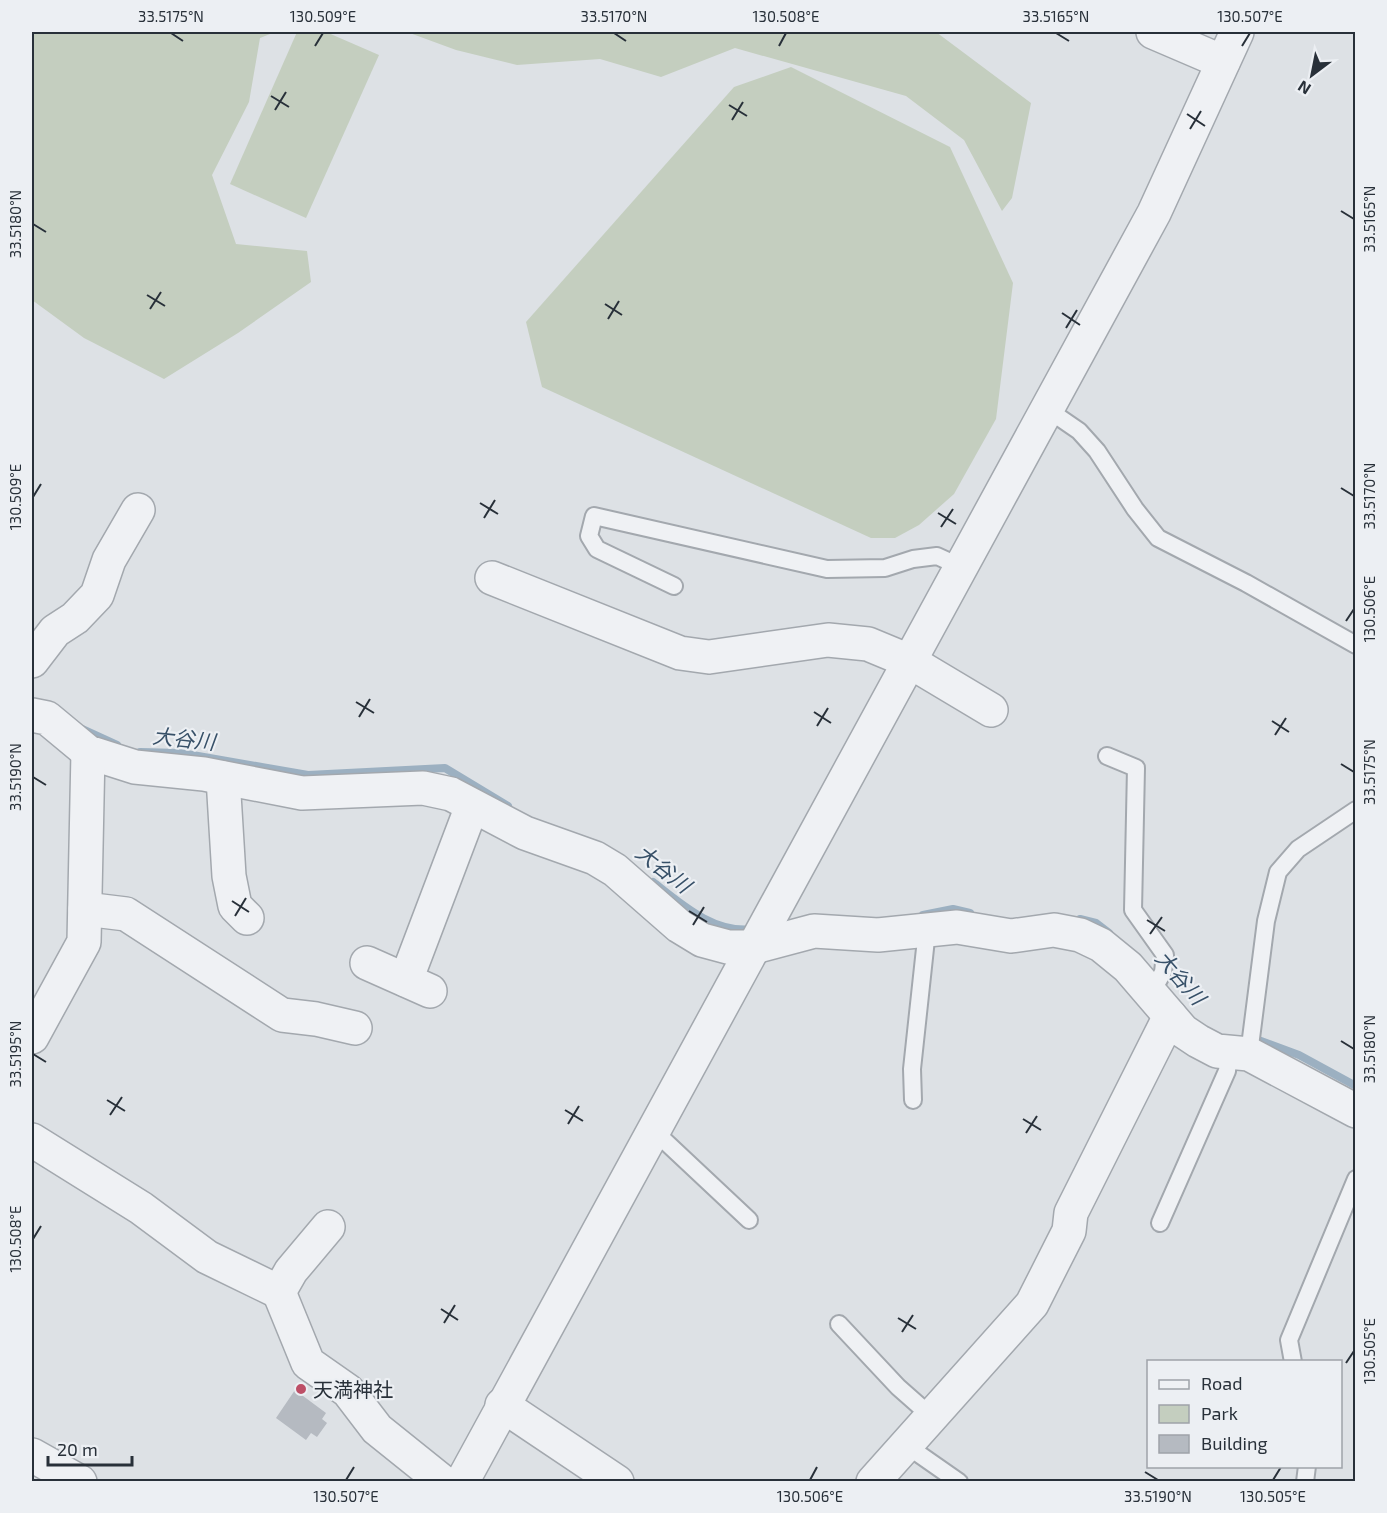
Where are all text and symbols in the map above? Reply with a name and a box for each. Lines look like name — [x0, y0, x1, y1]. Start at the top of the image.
text: 33.5175°N — [138, 7, 204, 25]
text: 130.509°E — [290, 7, 356, 25]
text: 33.5170°N — [581, 7, 647, 25]
text: 130.508°E — [753, 7, 819, 25]
text: 33.5165°N — [1023, 7, 1089, 25]
text: 130.507°E — [1217, 7, 1283, 25]
north arrow — [1282, 45, 1342, 105]
text: N — [1294, 77, 1314, 99]
text: 33.5165°N — [1360, 186, 1378, 252]
text: 33.5180°N — [6, 190, 24, 258]
text: 33.5170°N — [1360, 463, 1378, 529]
text: 130.509°E — [6, 464, 24, 530]
text: 130.506°E — [1360, 576, 1378, 642]
water label: 大谷川 — [151, 722, 219, 754]
text: 33.5175°N — [1360, 739, 1378, 805]
text: 33.5190°N — [6, 743, 24, 811]
water label: 大谷川 — [631, 839, 698, 898]
water label: 大谷川 — [1151, 945, 1212, 1010]
text: 33.5180°N — [1360, 1015, 1378, 1083]
text: 33.5195°N — [6, 1021, 24, 1087]
text: 130.508°E — [6, 1206, 24, 1272]
text: 130.505°E — [1360, 1318, 1378, 1384]
legend — [1147, 1360, 1342, 1468]
text: Road — [1201, 1372, 1242, 1394]
place label: 天満神社 — [313, 1377, 393, 1401]
marker: 天満神社 — [294, 1382, 308, 1396]
text: Park — [1201, 1402, 1238, 1424]
scale bar — [48, 1429, 132, 1467]
text: Building — [1201, 1432, 1268, 1454]
text: 20 m — [57, 1438, 98, 1460]
text: 130.507°E — [313, 1487, 379, 1505]
text: 130.506°E — [777, 1487, 843, 1505]
text: 33.5190°N — [1124, 1487, 1192, 1505]
text: 130.505°E — [1240, 1487, 1306, 1505]

